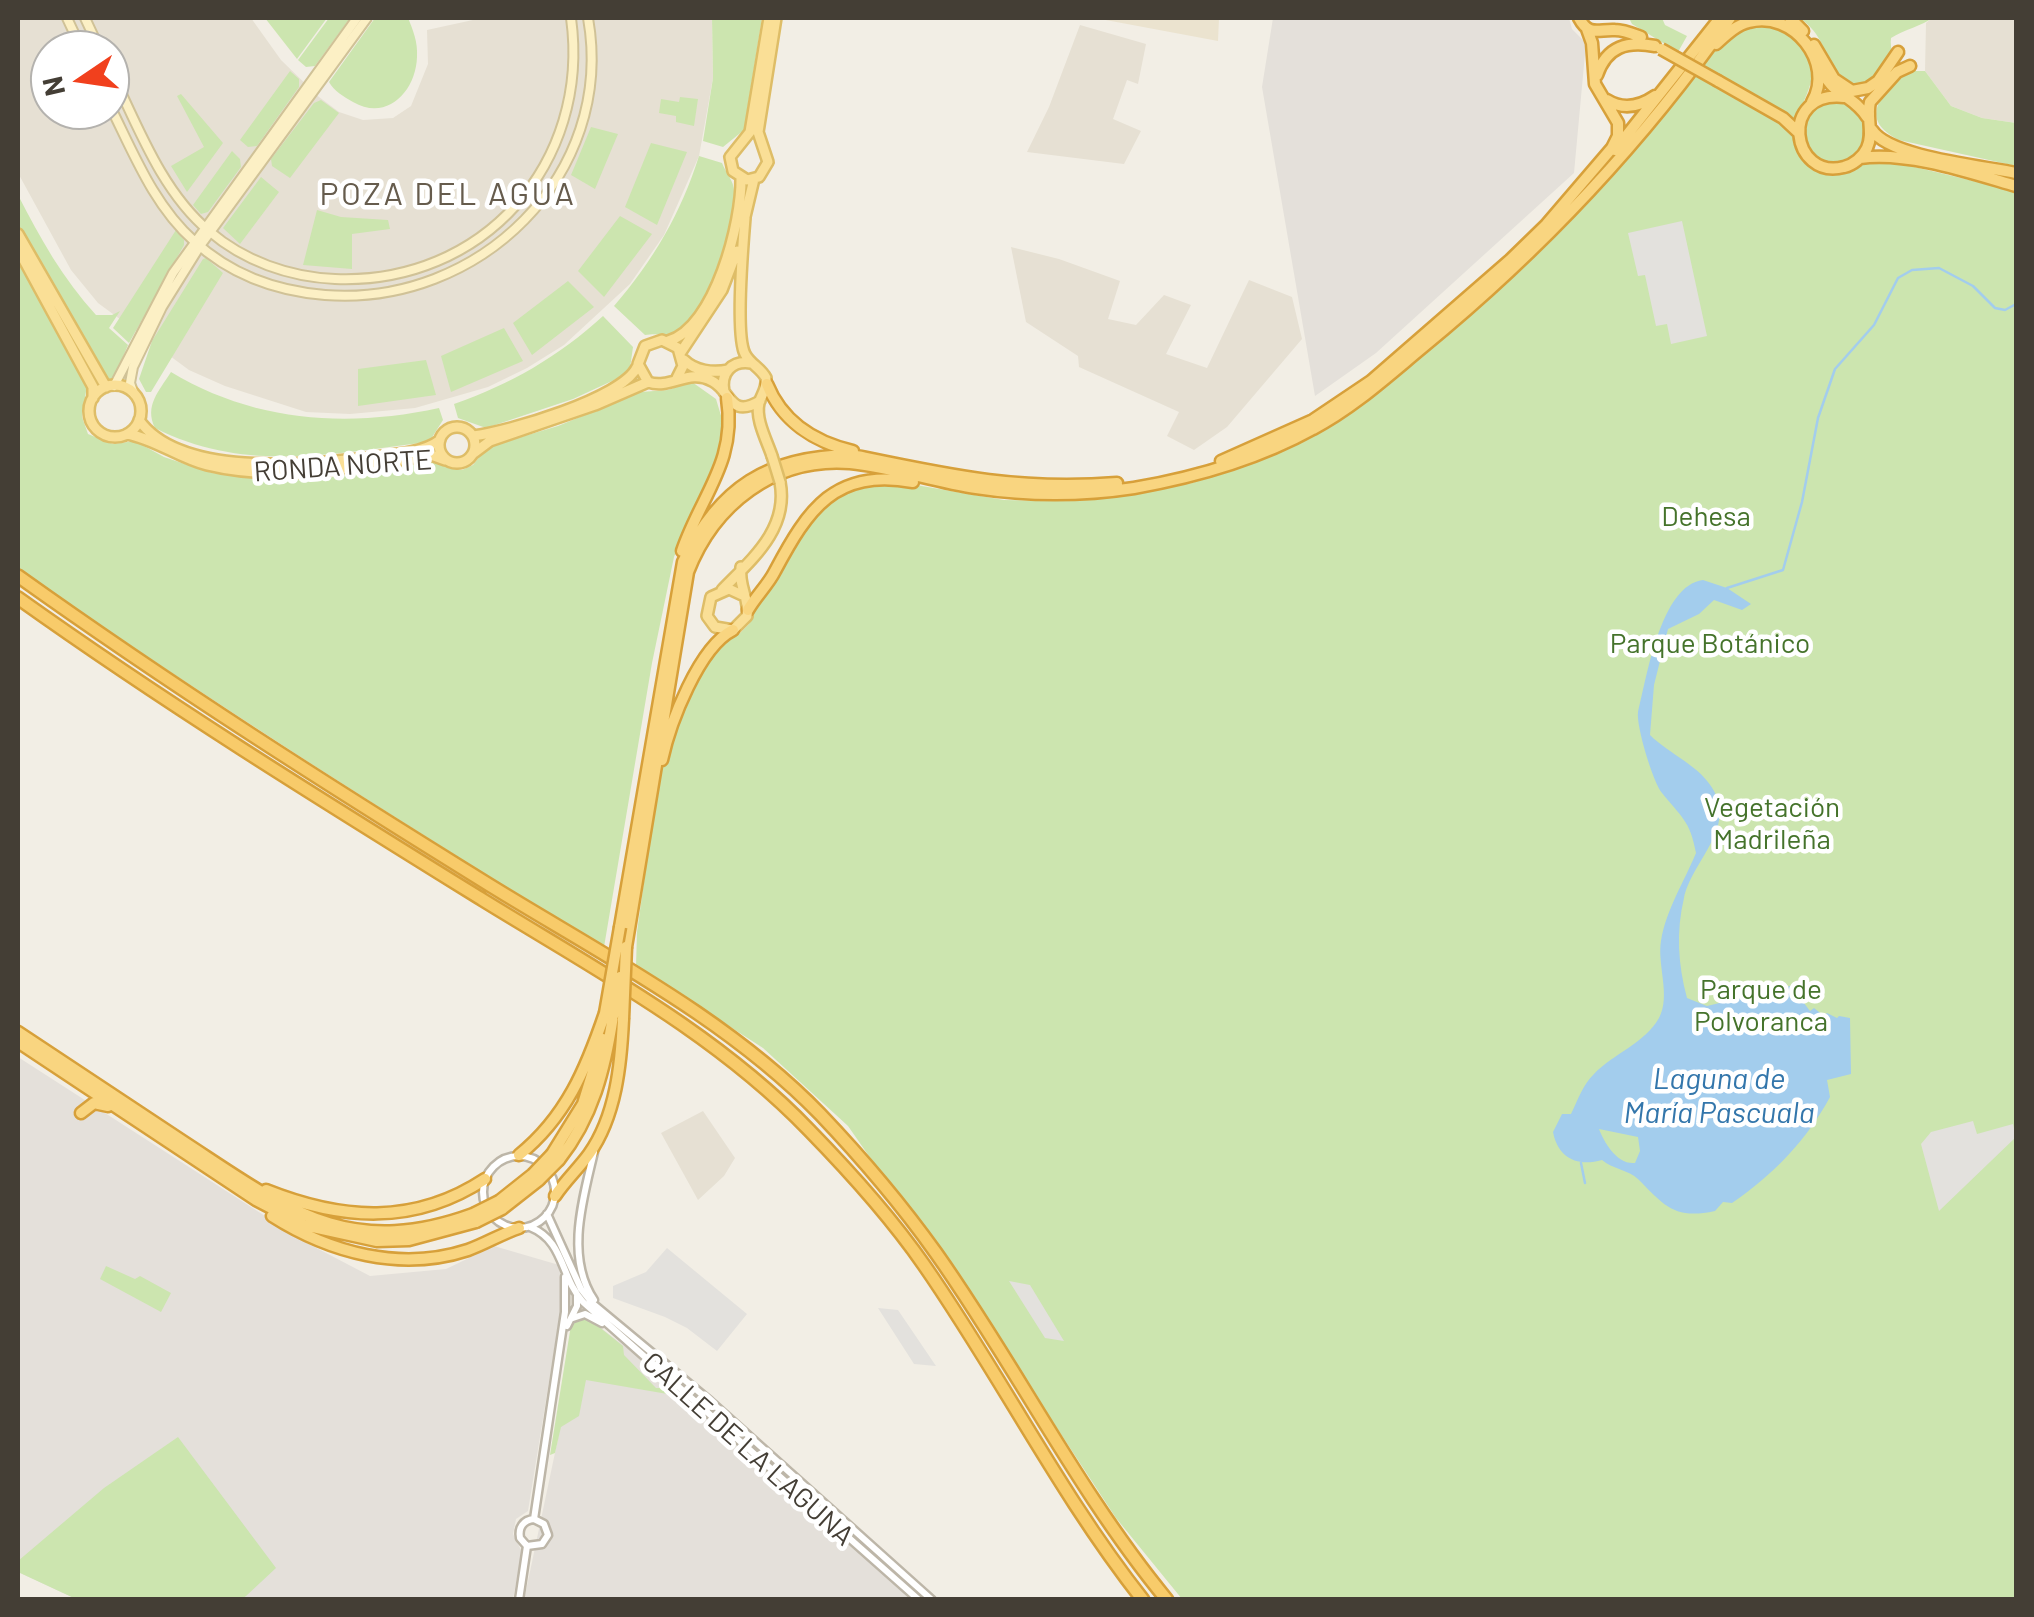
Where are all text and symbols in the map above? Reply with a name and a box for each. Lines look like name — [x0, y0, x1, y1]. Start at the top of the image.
north arrow — [30, 30, 130, 130]
text: N — [34, 73, 71, 99]
district label: POZA DEL AGUA — [319, 175, 577, 213]
street label: RONDA NORTE — [253, 443, 433, 489]
park label: Dehesa — [1661, 500, 1751, 534]
park label: Parque Botánico — [1610, 627, 1810, 661]
park label: Vegetación Madrileña — [1704, 791, 1840, 857]
park label: Parque de Polvoranca — [1694, 973, 1828, 1039]
water label: Laguna de María Pascuala — [1623, 1061, 1815, 1132]
street label: CALLE DE LA LAGUNA — [635, 1345, 861, 1553]

